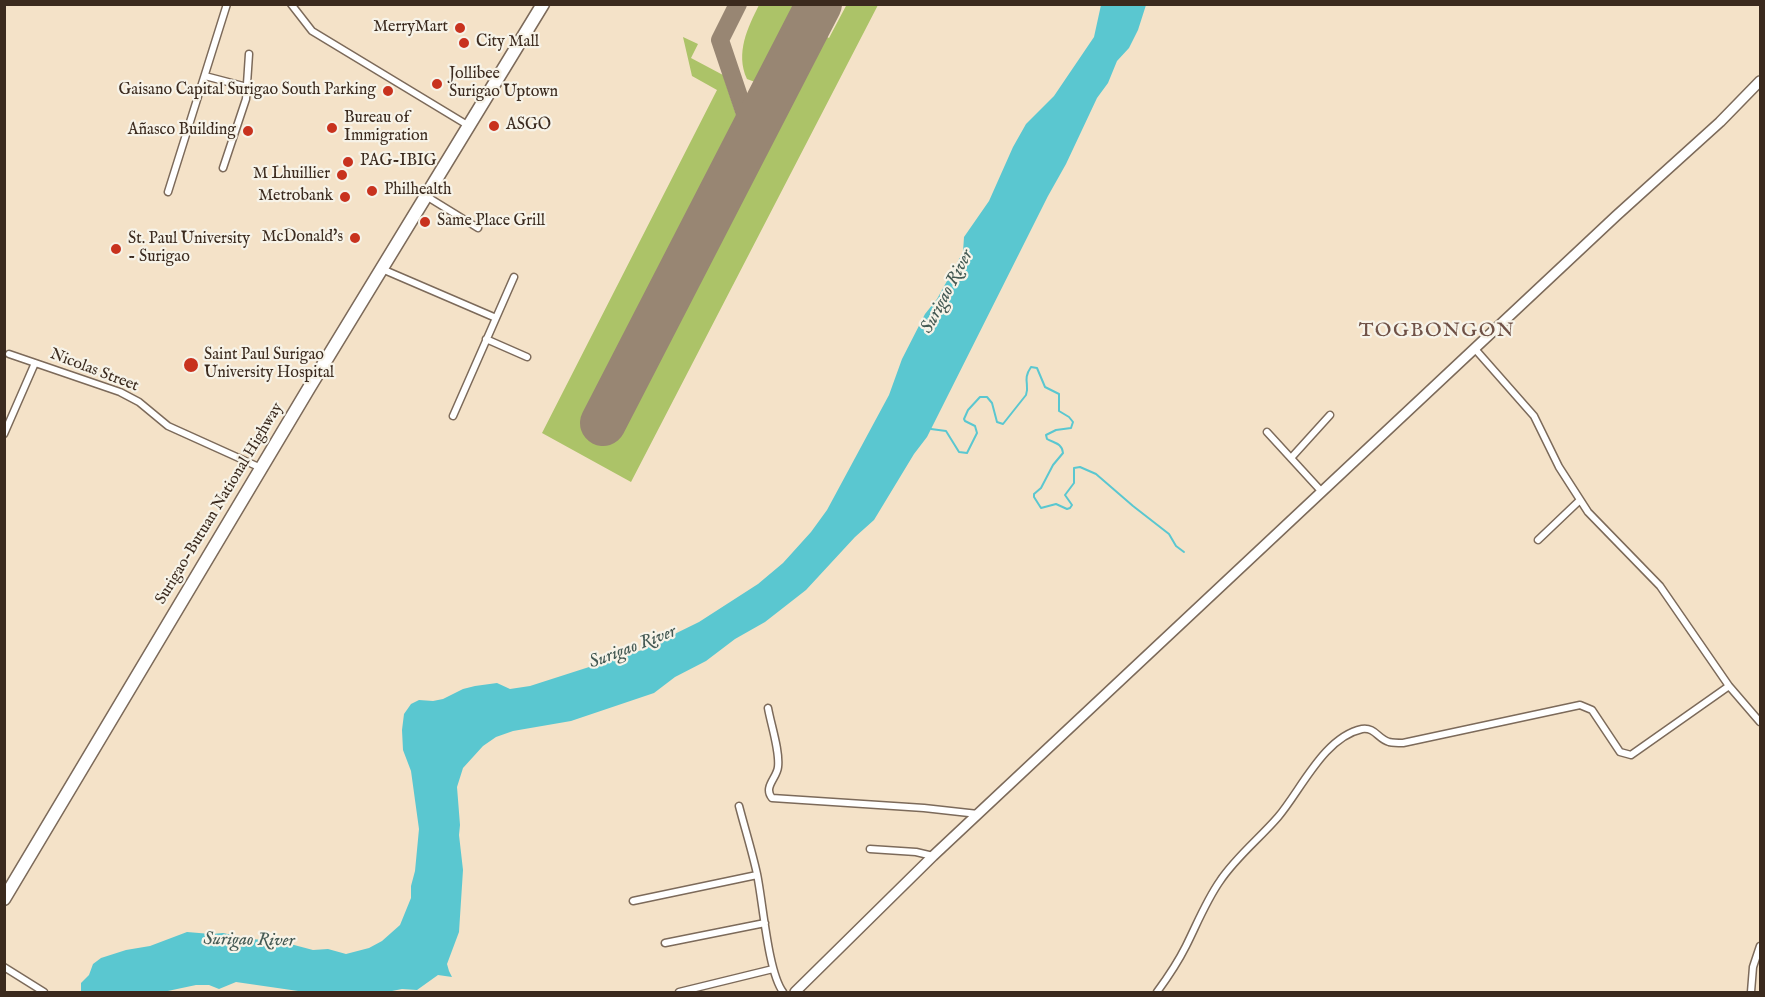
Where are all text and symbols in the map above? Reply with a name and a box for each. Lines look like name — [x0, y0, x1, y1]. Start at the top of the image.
place label: MerryMart — [373, 18, 448, 38]
marker: MerryMart — [453, 21, 467, 35]
place label: City Mall — [476, 33, 539, 53]
marker: City Mall — [457, 36, 471, 50]
place label: Jollibee Surigao Uptown — [449, 65, 558, 103]
marker: Jollibee Surigao Uptown — [430, 77, 444, 91]
place label: Gaisano Capital Surigao South Parking — [119, 81, 376, 101]
marker: Gaisano Capital Surigao South Parking — [381, 84, 395, 98]
place label: Bureau of Immigration — [344, 109, 428, 147]
place label: ASGO — [506, 116, 551, 136]
marker: ASGO — [487, 119, 501, 133]
place label: Añasco Building — [128, 121, 236, 141]
marker: Bureau of Immigration — [325, 121, 339, 135]
marker: Añasco Building — [241, 124, 255, 138]
place label: PAG-IBIG — [360, 152, 436, 172]
marker: PAG-IBIG — [341, 155, 355, 169]
place label: M Lhuillier — [253, 165, 330, 185]
marker: M Lhuillier — [335, 168, 349, 182]
place label: Philhealth — [384, 181, 452, 201]
marker: Philhealth — [365, 184, 379, 198]
place label: Metrobank — [258, 187, 333, 207]
marker: Metrobank — [338, 190, 352, 204]
place label: Same Place Grill — [437, 212, 545, 232]
marker: Same Place Grill — [418, 215, 432, 229]
place label: McDonald's — [262, 228, 343, 248]
place label: St. Paul University - Surigao — [128, 230, 250, 268]
marker: McDonald's — [348, 231, 362, 245]
marker: St. Paul University - Surigao — [109, 242, 123, 256]
water label: Surigao River — [917, 247, 979, 337]
district label: TOGBONGON — [1359, 320, 1515, 344]
street label: Nicolas Street — [47, 345, 141, 397]
place label: Saint Paul Surigao University Hospital — [204, 346, 334, 384]
marker: Saint Paul Surigao University Hospital — [182, 356, 200, 374]
street label: Surigao-Butuan National Highway — [152, 400, 288, 608]
water label: Surigao River — [586, 622, 680, 674]
water label: Surigao River — [203, 929, 295, 953]

